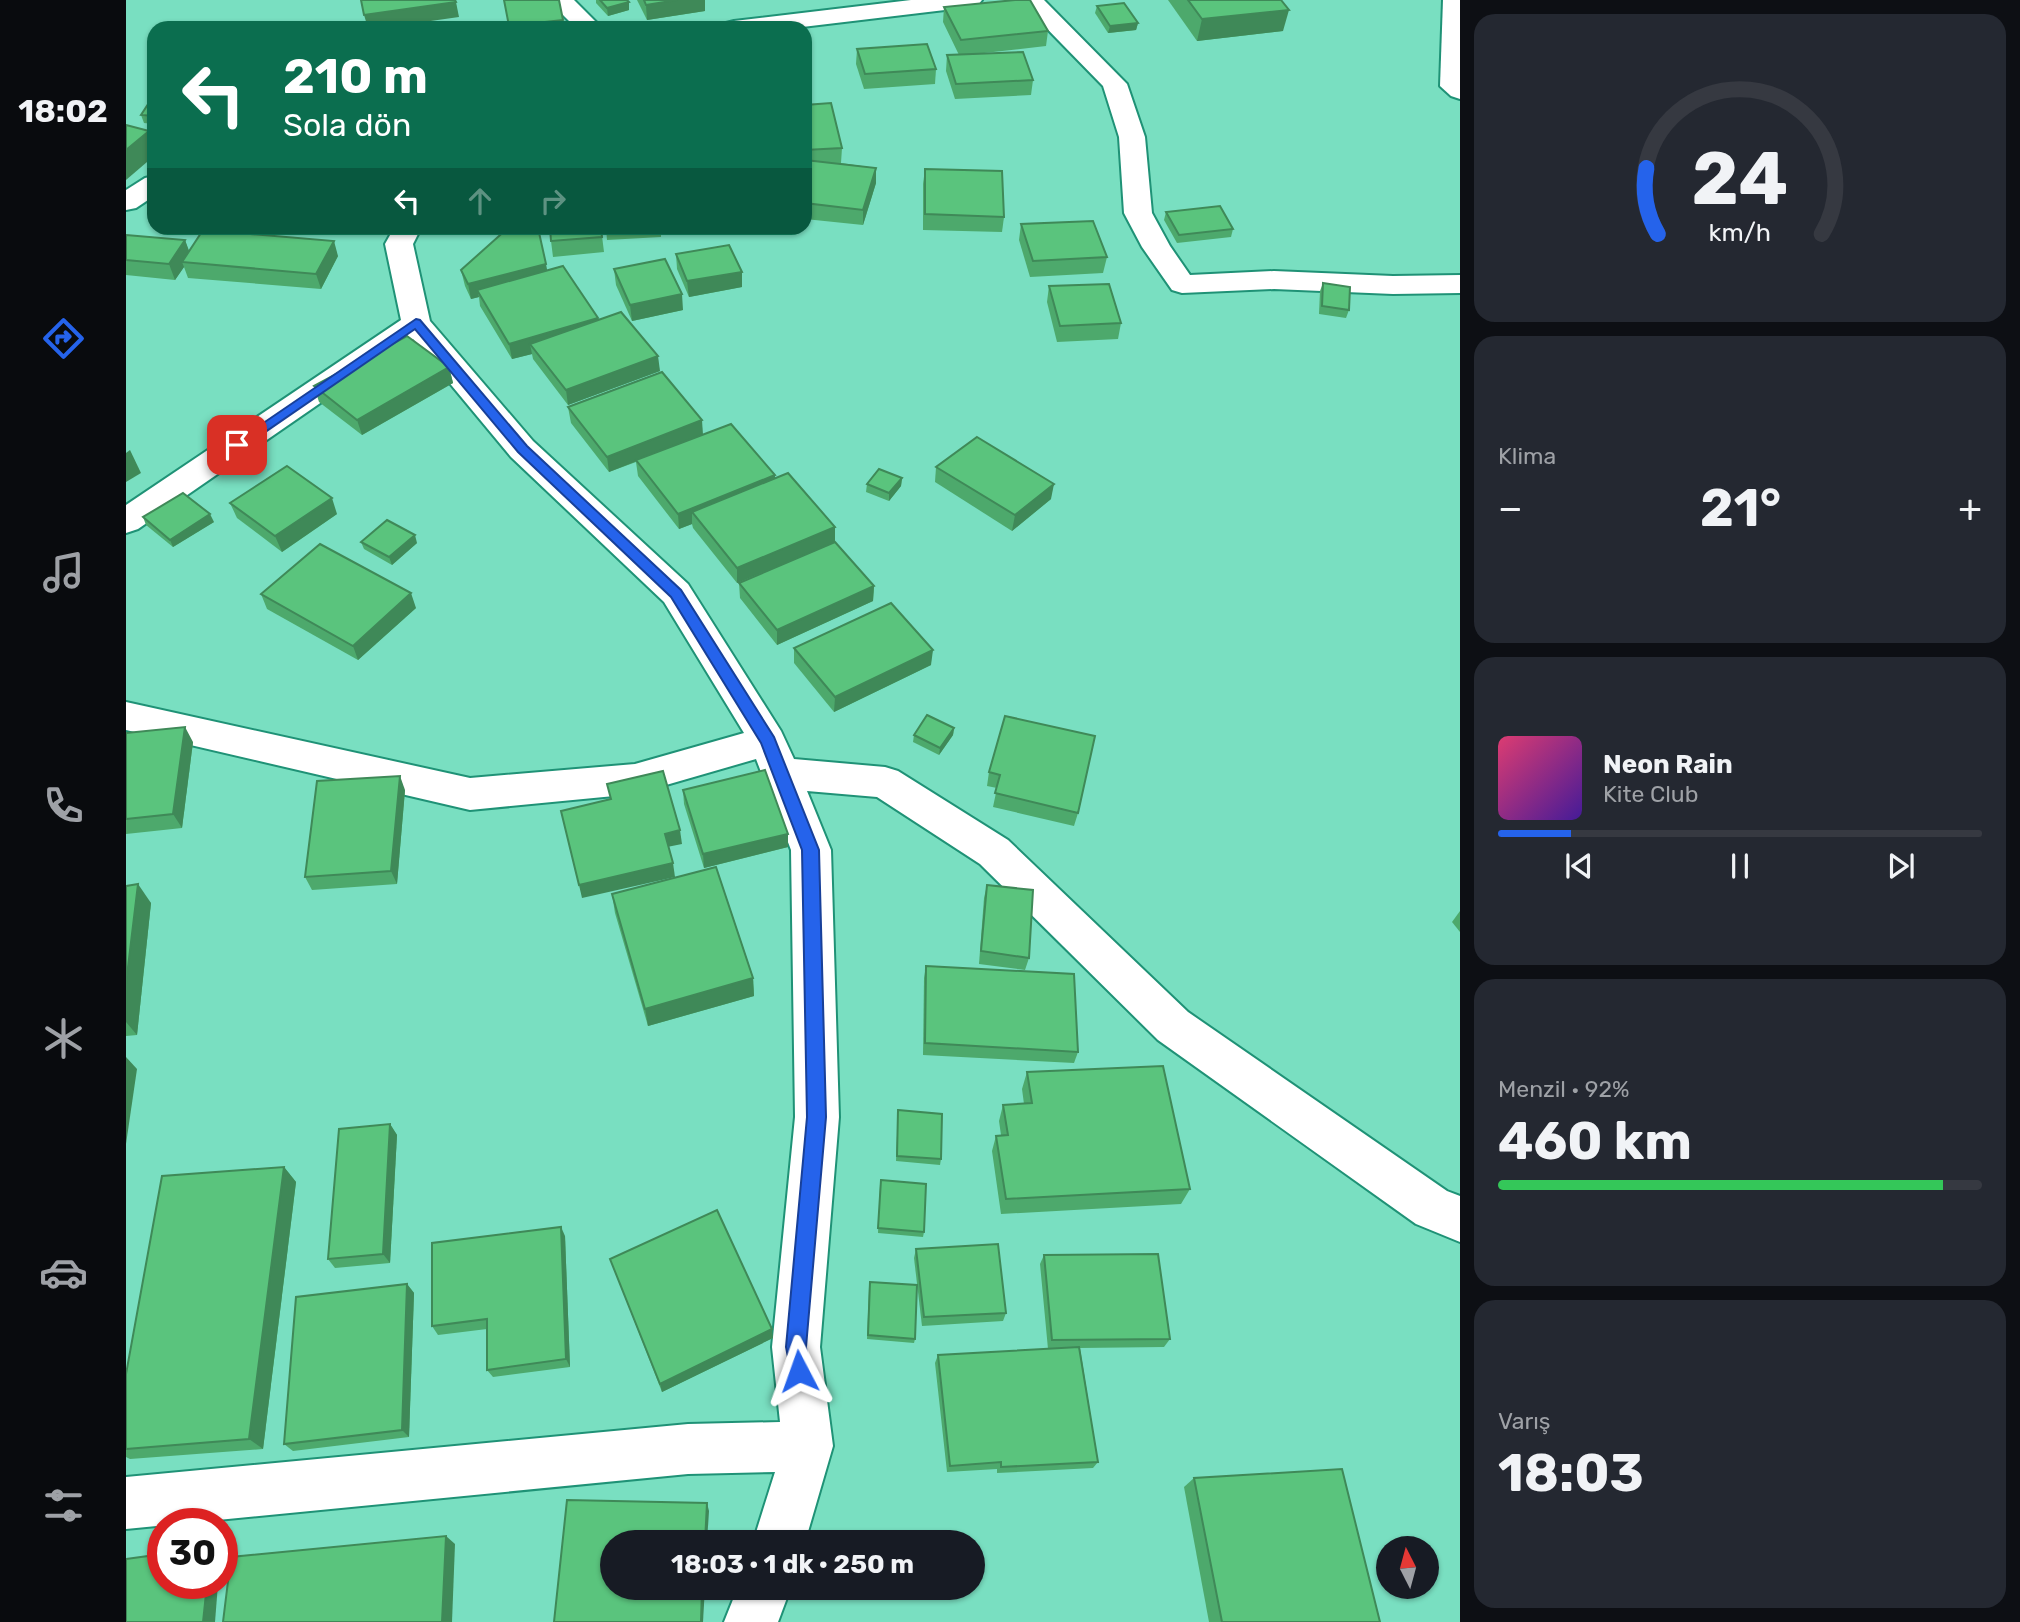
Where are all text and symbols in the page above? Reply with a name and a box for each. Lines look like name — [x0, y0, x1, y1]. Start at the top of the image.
text: 210 m — [283, 47, 428, 105]
icon: left — [168, 49, 259, 140]
text: 18:02 — [18, 92, 108, 130]
text: Sola dön — [283, 106, 411, 144]
text: 24 — [1692, 136, 1788, 222]
icon: left — [388, 182, 426, 220]
icon: ahead — [461, 182, 499, 220]
icon: right — [534, 182, 572, 220]
text: km/h — [1709, 218, 1771, 247]
icon: directions — [39, 314, 88, 363]
pin — [207, 415, 267, 475]
icon: arrive — [218, 426, 256, 464]
text: Klima — [1498, 442, 1556, 470]
text: 21° — [1700, 477, 1781, 539]
text: − — [1498, 485, 1523, 531]
text: + — [1958, 485, 1982, 531]
icon: music — [39, 548, 88, 597]
text: Neon Rain — [1603, 749, 1733, 780]
text: Kite Club — [1603, 780, 1698, 808]
icon: phone — [39, 781, 88, 830]
icon: previous — [1560, 847, 1598, 885]
icon: pause — [1721, 847, 1759, 885]
icon: next — [1882, 847, 1920, 885]
icon: climate — [39, 1014, 88, 1063]
text: Menzil · 92% — [1498, 1075, 1629, 1103]
text: 460 km — [1498, 1110, 1692, 1172]
icon: car — [39, 1248, 88, 1297]
position arrow — [762, 1334, 836, 1408]
text: Varış — [1498, 1407, 1551, 1435]
text: 18:03 — [1498, 1442, 1644, 1504]
icon: filters — [39, 1481, 88, 1530]
speed limit sign: 30 — [147, 1508, 238, 1599]
north arrow — [1376, 1536, 1438, 1600]
map controls — [1376, 1536, 1439, 1599]
text: 18:03 · 1 dk · 250 m — [671, 1549, 914, 1580]

